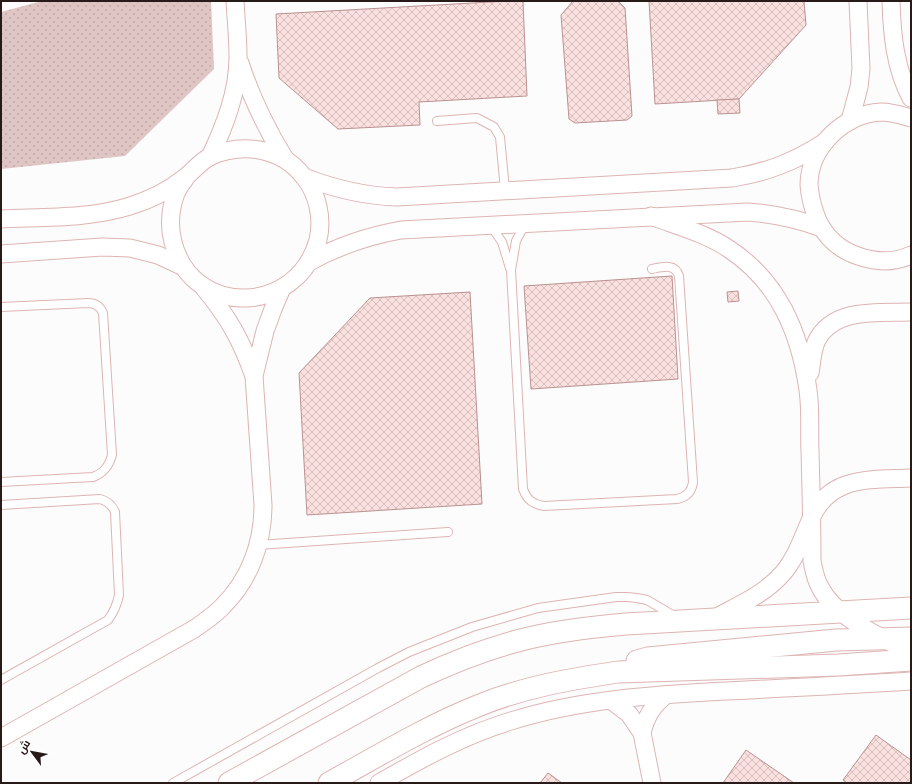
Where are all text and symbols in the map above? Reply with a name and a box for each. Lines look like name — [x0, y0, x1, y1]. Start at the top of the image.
north arrow — [12, 732, 52, 772]
text: ش — [14, 737, 33, 756]

